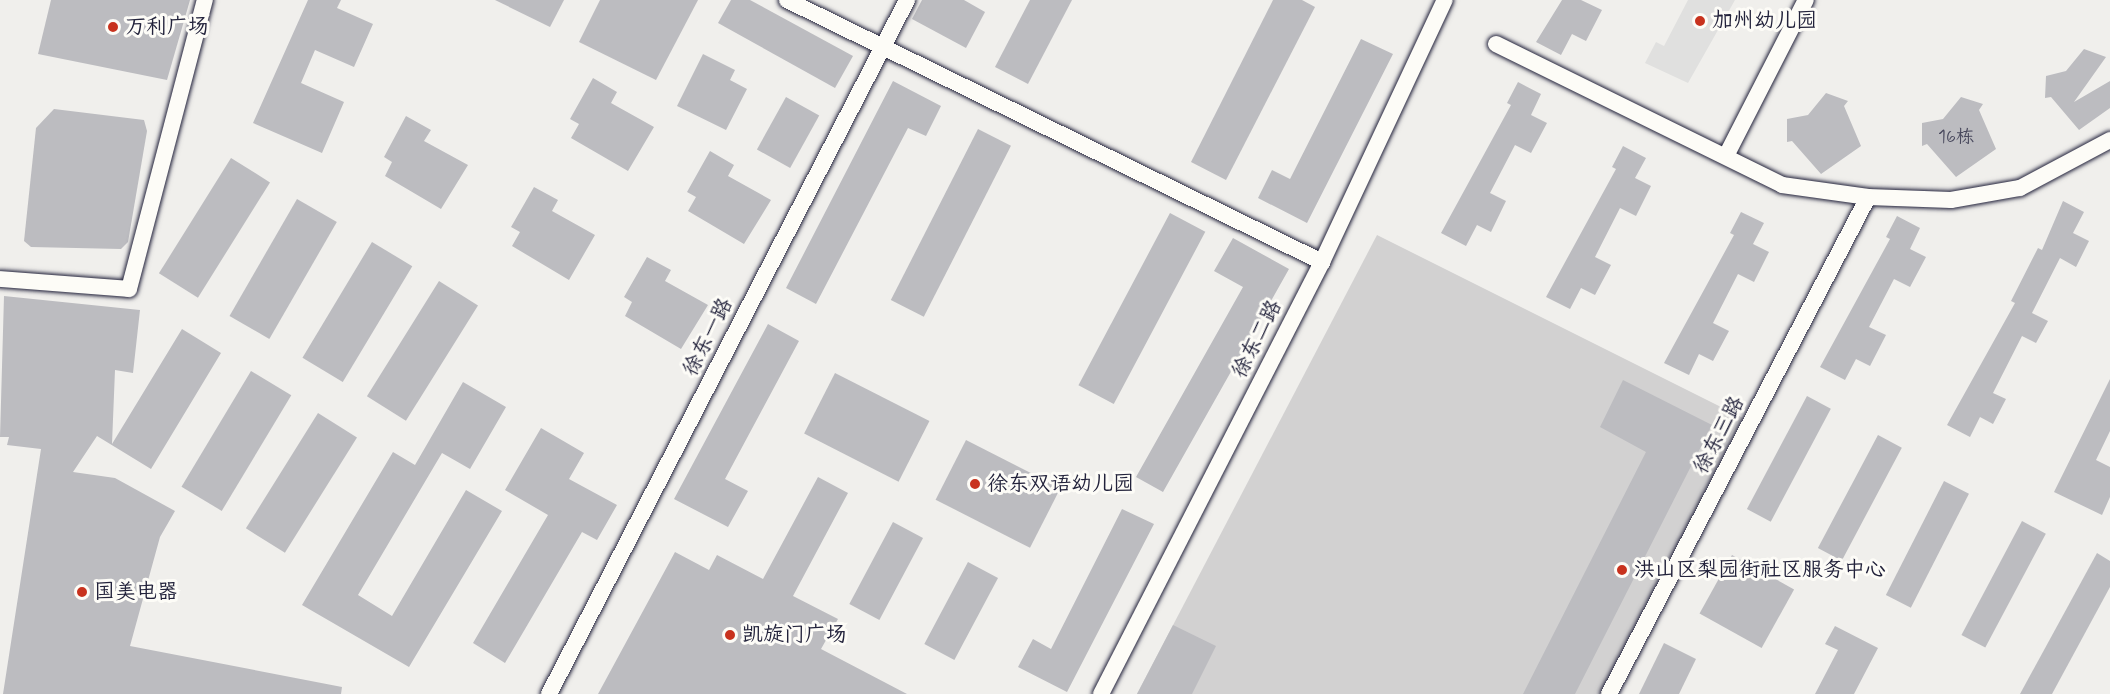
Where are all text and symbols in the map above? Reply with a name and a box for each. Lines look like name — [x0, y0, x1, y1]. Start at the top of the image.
place label: 加州幼儿园 — [1712, 8, 1817, 34]
place label: 万利广场 — [125, 14, 209, 40]
marker: 加州幼儿园 — [1693, 14, 1707, 28]
marker: 万利广场 — [106, 20, 120, 34]
house number: 16栋 — [1938, 126, 1974, 148]
street label: 徐东一路 — [678, 294, 738, 380]
street label: 徐东二路 — [1227, 296, 1287, 382]
street label: 徐东三路 — [1688, 392, 1750, 478]
place label: 徐东双语幼儿园 — [987, 471, 1134, 497]
marker: 徐东双语幼儿园 — [968, 477, 982, 491]
place label: 洪山区梨园街社区服务中心 — [1634, 557, 1886, 583]
marker: 洪山区梨园街社区服务中心 — [1615, 563, 1629, 577]
place label: 国美电器 — [94, 579, 178, 605]
marker: 国美电器 — [75, 585, 89, 599]
place label: 凯旋门广场 — [742, 622, 847, 648]
marker: 凯旋门广场 — [723, 628, 737, 642]

